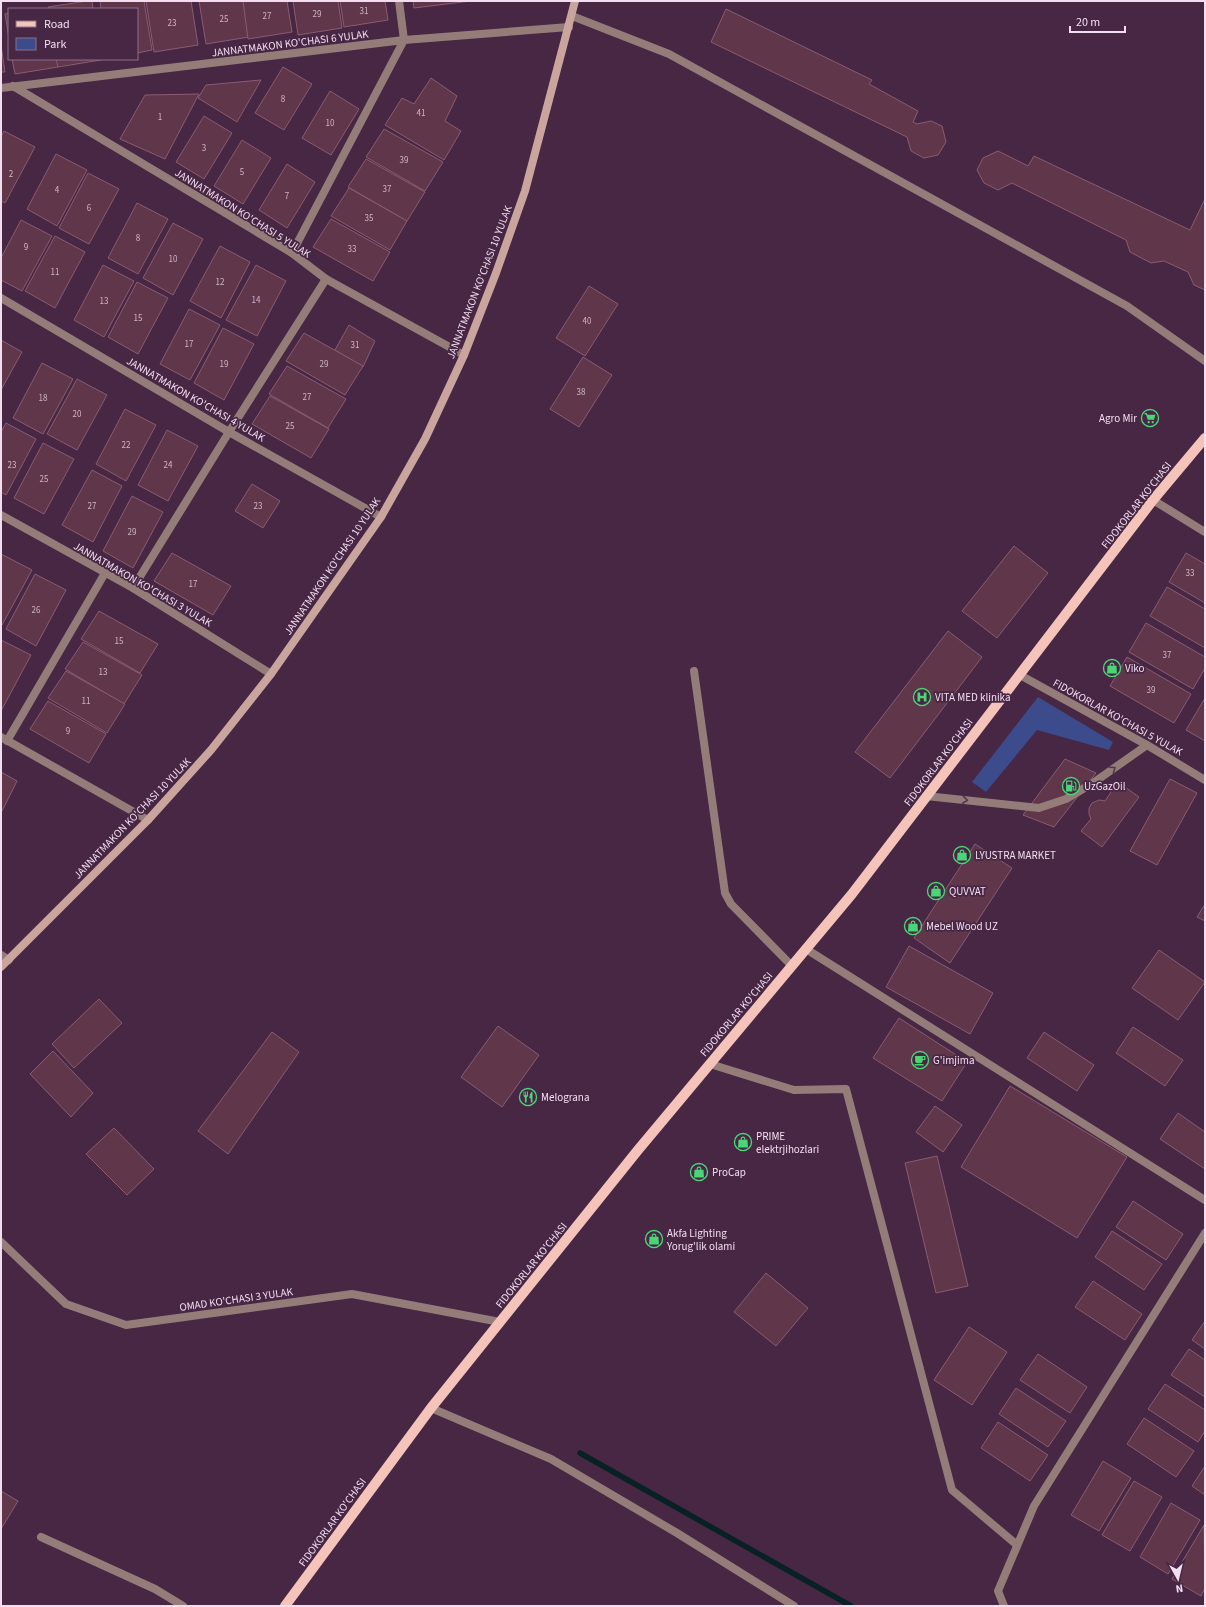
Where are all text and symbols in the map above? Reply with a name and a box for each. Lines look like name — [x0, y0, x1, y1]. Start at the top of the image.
house number: 31 — [360, 5, 368, 18]
legend — [8, 8, 138, 60]
house number: 29 — [313, 8, 322, 21]
scale bar — [1070, 8, 1125, 34]
house number: 27 — [263, 10, 272, 23]
house number: 25 — [220, 13, 229, 26]
text: 20 m — [1076, 14, 1100, 31]
text: Road — [44, 16, 70, 33]
house number: 23 — [168, 17, 177, 30]
street label: JANNATMAKON KO'CHASI 6 YULAK — [211, 26, 370, 61]
text: Park — [44, 36, 66, 53]
house number: 8 — [281, 93, 286, 106]
house number: 41 — [417, 107, 425, 120]
house number: 1 — [158, 111, 162, 124]
house number: 10 — [326, 117, 335, 130]
house number: 3 — [202, 142, 207, 155]
house number: 39 — [400, 154, 409, 167]
street label: JANNATMAKON KO'CHASI 5 YULAK — [172, 165, 314, 262]
house number: 5 — [240, 166, 245, 179]
house number: 2 — [9, 168, 14, 181]
house number: 37 — [383, 183, 392, 196]
house number: 4 — [55, 184, 60, 197]
house number: 7 — [285, 190, 290, 203]
house number: 6 — [87, 202, 92, 215]
street label: JANNATMAKON KO'CHASI 10 YULAK — [443, 203, 516, 361]
house number: 35 — [365, 212, 374, 225]
house number: 8 — [136, 232, 141, 245]
house number: 9 — [24, 241, 29, 254]
house number: 33 — [348, 243, 357, 256]
house number: 10 — [169, 253, 178, 266]
house number: 11 — [51, 266, 59, 279]
house number: 12 — [216, 276, 225, 289]
house number: 14 — [252, 294, 261, 307]
house number: 13 — [100, 295, 109, 308]
house number: 15 — [134, 312, 143, 325]
house number: 40 — [583, 315, 592, 328]
house number: 17 — [185, 338, 194, 351]
house number: 31 — [351, 339, 359, 352]
street label: JANNATMAKON KO'CHASI 4 YULAK — [124, 354, 268, 446]
house number: 19 — [220, 358, 229, 371]
house number: 29 — [320, 358, 329, 371]
house number: 38 — [577, 386, 586, 399]
house number: 27 — [303, 391, 312, 404]
house number: 18 — [39, 392, 48, 405]
house number: 20 — [73, 408, 82, 421]
supermarket icon: Agro Mir — [1140, 408, 1160, 428]
place label: Agro Mir — [1099, 411, 1137, 426]
house number: 25 — [286, 420, 295, 433]
house number: 22 — [122, 439, 131, 452]
house number: 23 — [8, 459, 17, 472]
house number: 24 — [164, 459, 173, 472]
street label: FIDOKORLAR KO'CHASI — [1098, 459, 1175, 552]
house number: 25 — [40, 473, 49, 486]
street label: JANNATMAKON KO'CHASI 10 YULAK — [281, 494, 385, 638]
house number: 27 — [88, 500, 97, 513]
house number: 23 — [254, 500, 263, 513]
house number: 29 — [128, 526, 137, 539]
street label: JANNATMAKON KO'CHASI 3 YULAK — [71, 539, 215, 631]
house number: 33 — [1186, 567, 1195, 580]
house number: 17 — [189, 578, 198, 591]
house number: 26 — [32, 604, 41, 617]
house number: 15 — [115, 635, 124, 648]
house number: 37 — [1163, 649, 1172, 662]
shop icon: Viko — [1102, 658, 1122, 678]
place label: Viko — [1125, 661, 1145, 676]
house number: 13 — [99, 666, 108, 679]
street label: FIDOKORLAR KO'CHASI 5 YULAK — [1050, 675, 1186, 760]
house number: 39 — [1147, 684, 1156, 697]
hospital icon: VITA MED klinika — [912, 687, 932, 707]
place label: VITA MED klinika — [935, 690, 1011, 705]
house number: 11 — [82, 695, 90, 708]
street label: FIDOKORLAR KO'CHASI — [900, 715, 976, 809]
house number: 9 — [66, 725, 71, 738]
street label: JANNATMAKON KO'CHASI 10 YULAK — [70, 754, 195, 882]
one-way arrow — [1108, 767, 1115, 774]
fuel station icon: UzGazOil — [1061, 776, 1081, 796]
place label: UzGazOil — [1084, 779, 1126, 794]
one-way arrow — [962, 796, 968, 805]
shop icon: LYUSTRA MARKET — [952, 845, 972, 865]
place label: LYUSTRA MARKET — [975, 848, 1056, 863]
shop icon: QUVVAT — [926, 881, 946, 901]
place label: QUVVAT — [949, 884, 986, 899]
shop icon: Mebel Wood UZ — [903, 916, 923, 936]
place label: Mebel Wood UZ — [926, 919, 998, 934]
street label: FIDOKORLAR KO'CHASI — [696, 969, 776, 1060]
cafe icon: G'imjima — [910, 1050, 930, 1070]
place label: G'imjima — [933, 1053, 974, 1068]
restaurant icon: Melograna — [518, 1087, 538, 1107]
place label: Melograna — [541, 1090, 589, 1105]
place label: PRIME elektrjihozlari — [756, 1129, 819, 1157]
shop icon: PRIME elektrjihozlari — [733, 1132, 753, 1152]
shop icon: ProCap — [689, 1162, 709, 1182]
place label: ProCap — [712, 1165, 746, 1180]
street label: FIDOKORLAR KO'CHASI — [492, 1219, 571, 1311]
place label: Akfa Lighting Yorug'lik olami — [666, 1226, 735, 1254]
shop icon: Akfa Lighting Yorug'lik olami — [644, 1229, 664, 1249]
street label: OMAD KO'CHASI 3 YULAK — [178, 1284, 294, 1315]
street label: FIDOKORLAR KO'CHASI — [295, 1475, 370, 1570]
north arrow — [1158, 1559, 1198, 1599]
text: N — [1175, 1580, 1184, 1596]

